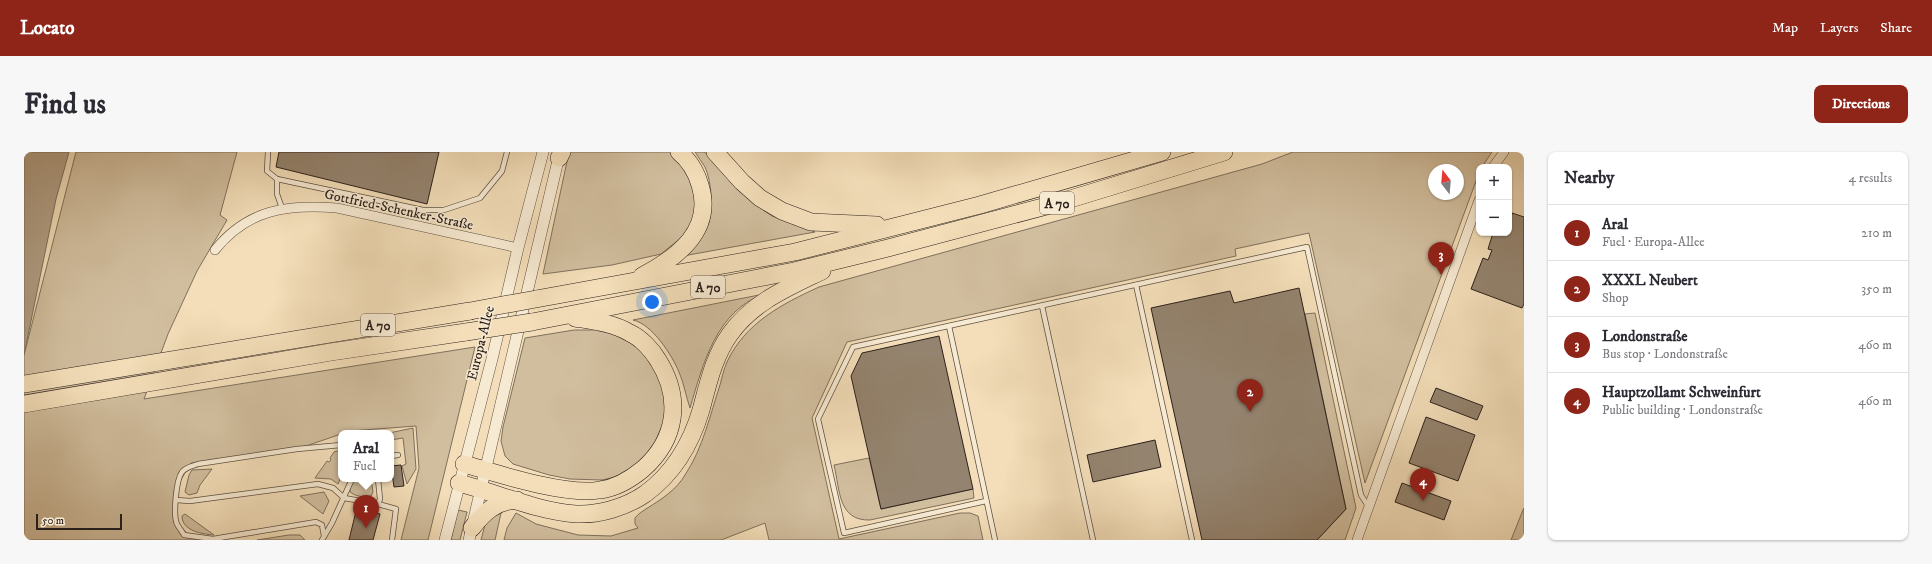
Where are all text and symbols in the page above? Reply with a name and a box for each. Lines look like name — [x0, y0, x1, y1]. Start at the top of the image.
text: Locato — [20, 17, 75, 40]
text: Map — [1772, 19, 1798, 37]
text: Layers — [1820, 19, 1858, 37]
text: Share — [1880, 19, 1912, 37]
button: Directions — [1814, 85, 1908, 123]
text: Find us — [24, 87, 106, 122]
north arrow — [1428, 164, 1464, 200]
map controls — [1476, 164, 1512, 236]
button: + — [1476, 164, 1512, 200]
text: Nearby — [1564, 167, 1614, 189]
text: 4 results — [1849, 170, 1892, 186]
street label: Gottfried-Schenker-Straße — [323, 185, 475, 235]
road number: A 70 — [1040, 192, 1074, 214]
button: − — [1476, 200, 1512, 236]
text: Aral — [1602, 215, 1628, 234]
text: 1 — [1575, 225, 1579, 241]
text: 210 m — [1861, 225, 1892, 241]
text: Fuel · Europa-Allee — [1602, 234, 1705, 250]
pin: 3 — [1428, 242, 1454, 275]
text: XXXL Neubert — [1602, 271, 1698, 290]
road number: A 70 — [691, 276, 725, 298]
text: 2 — [1574, 281, 1580, 297]
text: 350 m — [1861, 281, 1892, 297]
text: Shop — [1602, 290, 1628, 306]
your location — [642, 292, 662, 312]
street label: Europa-Allee — [463, 304, 499, 382]
road number: A 70 — [361, 314, 395, 336]
text: Londonstraße — [1602, 327, 1688, 346]
text: 3 — [1575, 337, 1579, 353]
text: 460 m — [1858, 337, 1892, 353]
text: Bus stop · Londonstraße — [1602, 346, 1728, 362]
pin: 2 — [1237, 379, 1263, 412]
text: Hauptzollamt Schweinfurt — [1602, 383, 1761, 402]
text: 4 — [1573, 393, 1581, 409]
text: 460 m — [1858, 393, 1892, 409]
text: Public building · Londonstraße — [1602, 402, 1763, 418]
popup — [338, 430, 394, 482]
text: Aral — [353, 439, 379, 458]
text: Fuel — [353, 458, 376, 474]
pin: 4 — [1410, 468, 1436, 501]
pin: 1 — [353, 495, 379, 528]
scale bar — [36, 512, 122, 531]
text: 50 m — [42, 514, 64, 528]

